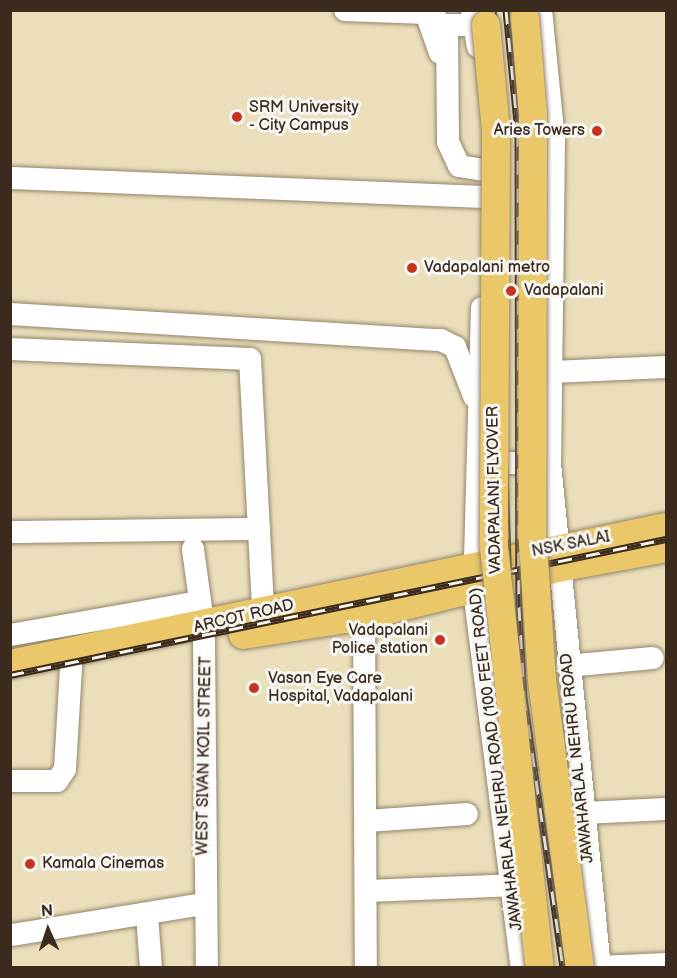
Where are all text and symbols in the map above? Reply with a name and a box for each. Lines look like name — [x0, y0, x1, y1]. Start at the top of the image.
place label: SRM University - City Campus — [249, 98, 359, 136]
marker: SRM University - City Campus — [230, 110, 244, 124]
place label: Aries Towers — [493, 121, 585, 141]
marker: Aries Towers — [590, 124, 604, 138]
place label: Vadapalani metro — [424, 258, 550, 278]
marker: Vadapalani metro — [405, 261, 419, 275]
place label: Vadapalani — [524, 281, 604, 301]
marker: Vadapalani — [502, 282, 520, 300]
street label: VADAPALANI FLYOVER — [484, 406, 506, 574]
street label: NSK SALAI — [530, 528, 612, 562]
street label: JAWAHARLAL NEHRU ROAD (100 FEET ROAD) — [466, 586, 528, 932]
street label: ARCOT ROAD — [192, 596, 296, 638]
place label: Vadapalani Police station — [332, 621, 428, 659]
marker: Vadapalani Police station — [433, 633, 447, 647]
street label: JAWAHARLAL NEHRU ROAD — [557, 652, 599, 864]
street label: WEST SIVAN KOIL STREET — [194, 656, 216, 856]
place label: Vasan Eye Care Hospital, Vadapalani — [268, 669, 414, 707]
marker: Vasan Eye Care Hospital, Vadapalani — [245, 679, 263, 697]
place label: Kamala Cinemas — [42, 854, 164, 874]
marker: Kamala Cinemas — [23, 857, 37, 871]
north arrow — [18, 900, 78, 960]
text: N — [41, 902, 54, 921]

